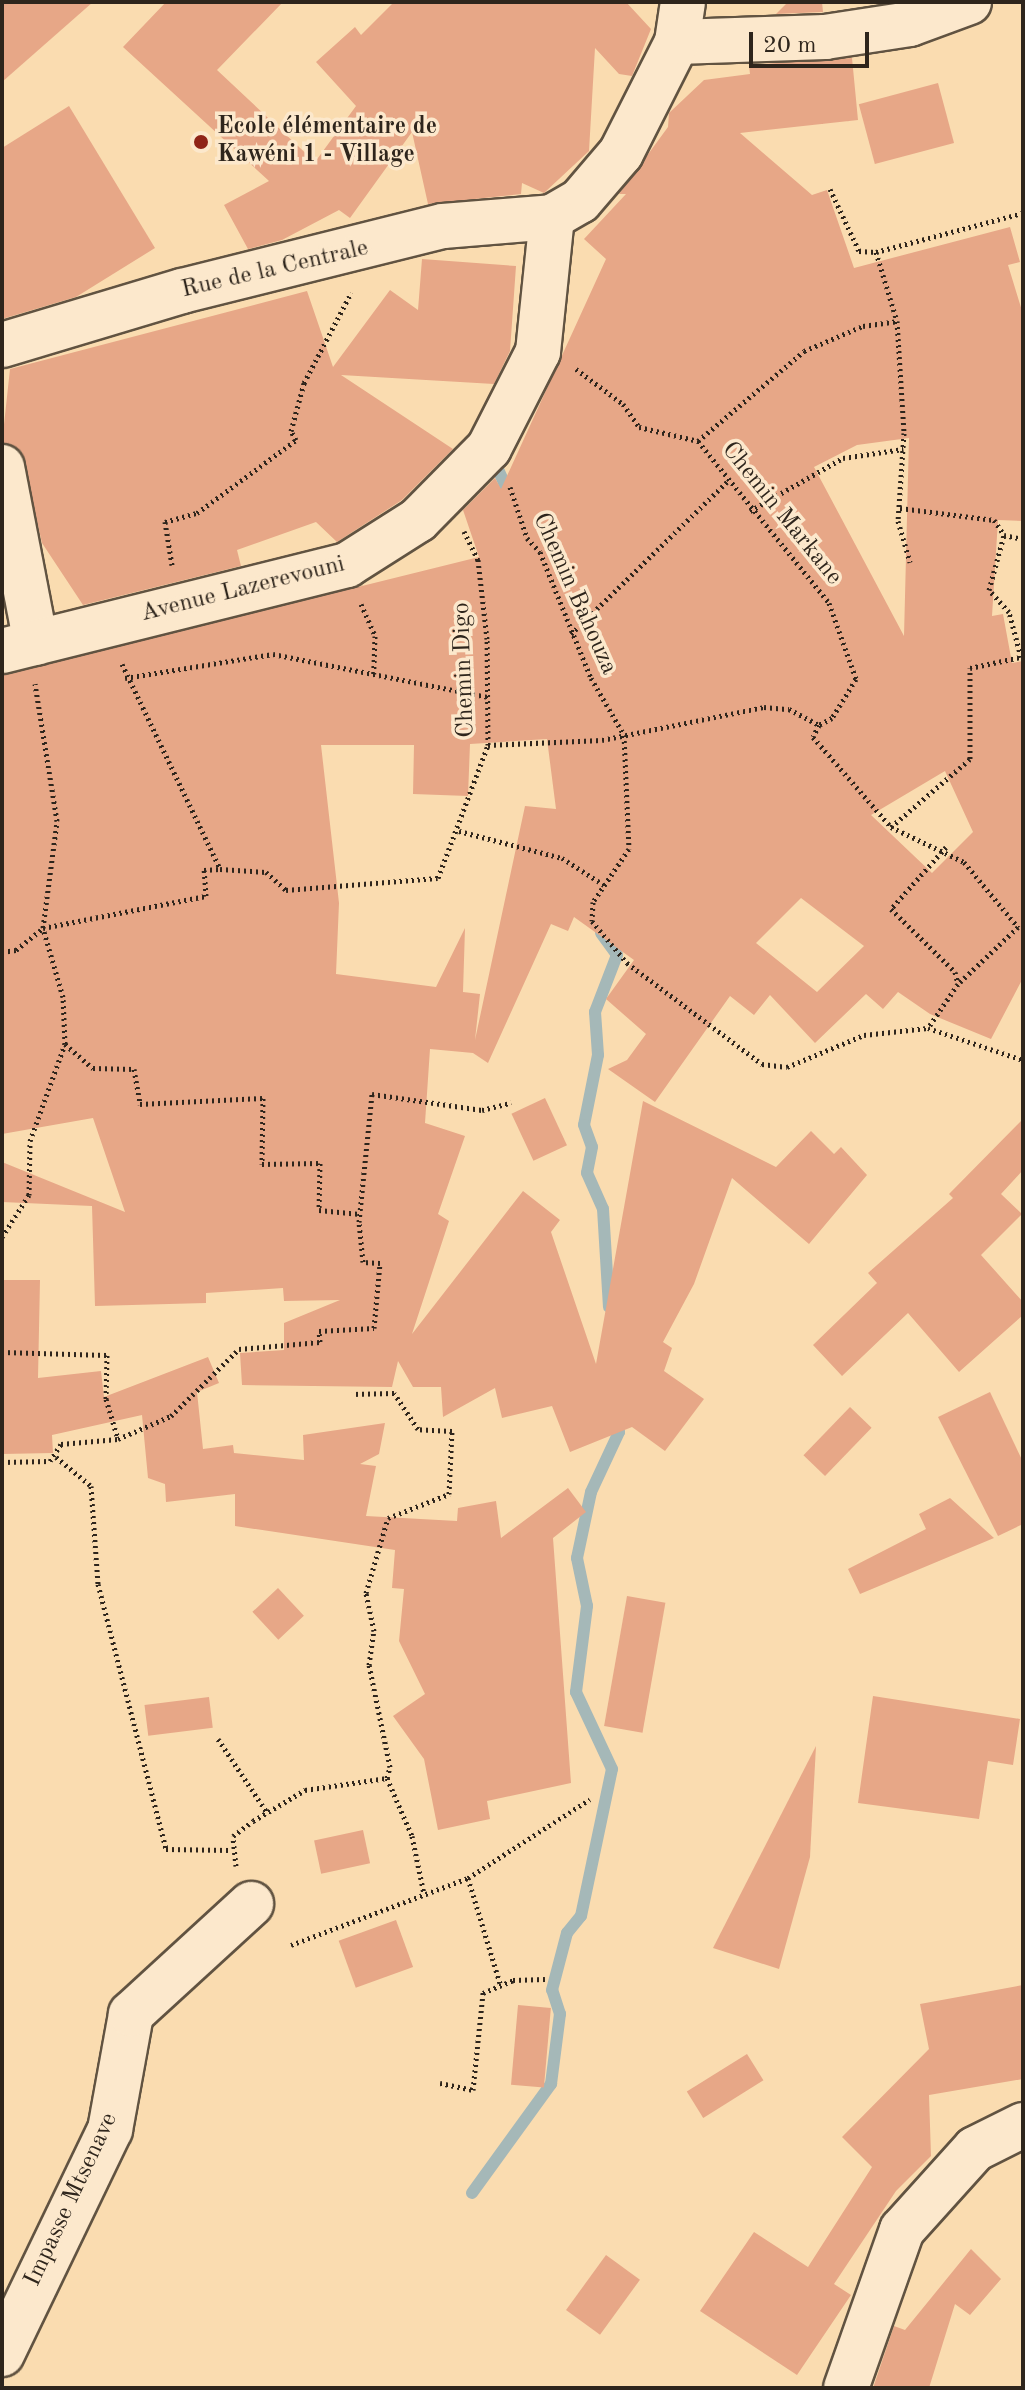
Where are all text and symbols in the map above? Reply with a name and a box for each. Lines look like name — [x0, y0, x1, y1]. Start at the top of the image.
scale bar — [753, 16, 873, 66]
text: 20 m — [763, 34, 817, 58]
place label: Ecole élémentaire de Kawéni 1 - Village — [217, 114, 437, 170]
marker: Ecole élémentaire de Kawéni 1 - Village — [192, 133, 210, 151]
street label: Rue de la Centrale — [179, 235, 371, 305]
street label: Chemin Markane — [715, 437, 847, 591]
street label: Chemin Bahouza — [525, 509, 623, 679]
street label: Avenue Lazerevouni — [138, 551, 348, 629]
street label: Chemin Digo — [448, 602, 482, 738]
street label: Impasse Mtsenave — [19, 2109, 125, 2291]

